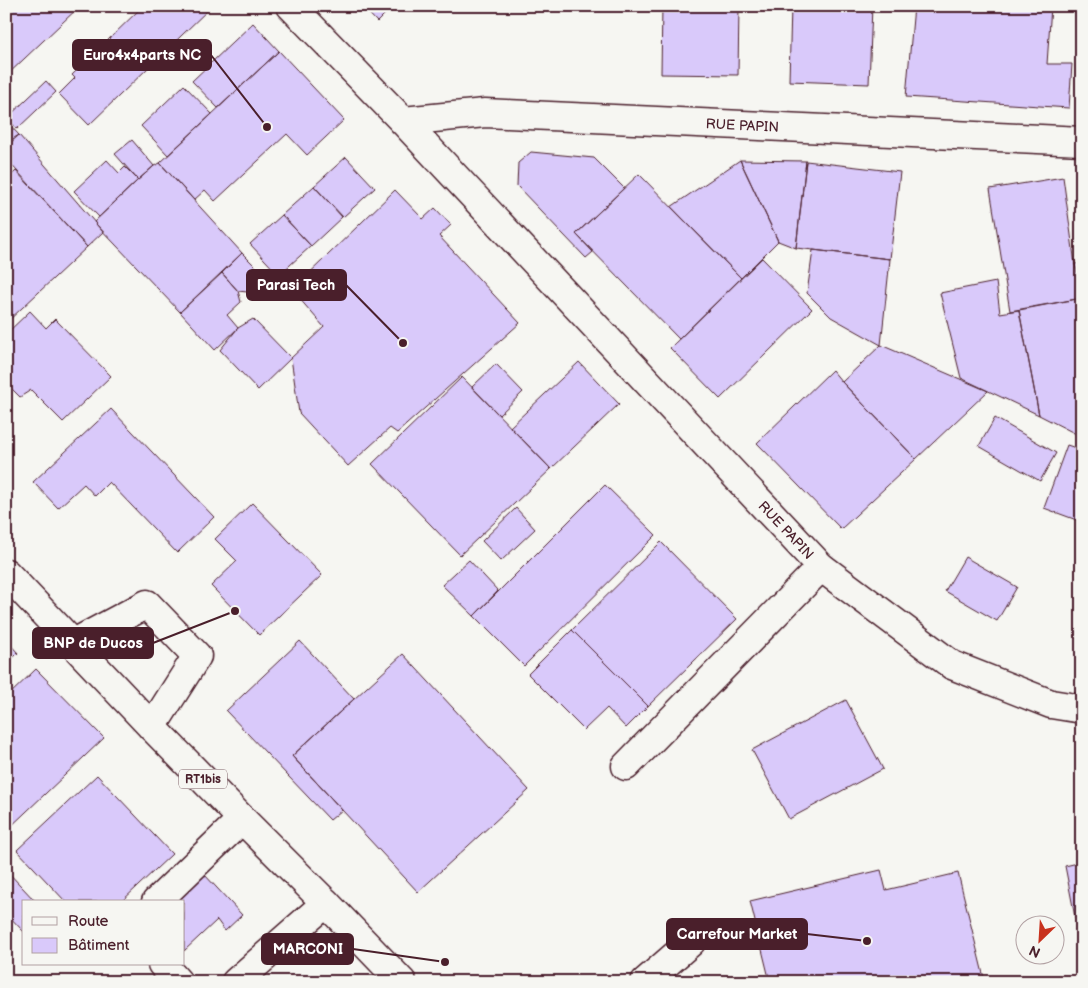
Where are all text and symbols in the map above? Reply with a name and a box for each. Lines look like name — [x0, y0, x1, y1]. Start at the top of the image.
callout: Euro4x4parts NC — [73, 40, 211, 70]
text: Euro4x4parts NC — [83, 46, 201, 65]
street label: RUE PAPIN — [705, 115, 779, 136]
callout: Parasi Tech — [247, 270, 346, 300]
text: Parasi Tech — [257, 276, 335, 295]
street label: RUE PAPIN — [755, 498, 817, 563]
callout: BNP de Ducos — [33, 628, 153, 658]
text: BNP de Ducos — [43, 634, 143, 653]
road number: RT1bis — [179, 770, 227, 789]
legend — [22, 900, 185, 966]
text: Route — [68, 912, 109, 931]
north arrow — [1016, 916, 1066, 966]
callout: Carrefour Market — [667, 919, 807, 949]
text: Carrefour Market — [677, 925, 797, 944]
callout: MARCONI — [262, 934, 353, 964]
text: Bâtiment — [68, 936, 130, 955]
text: MARCONI — [273, 940, 343, 959]
text: N — [1026, 941, 1043, 961]

